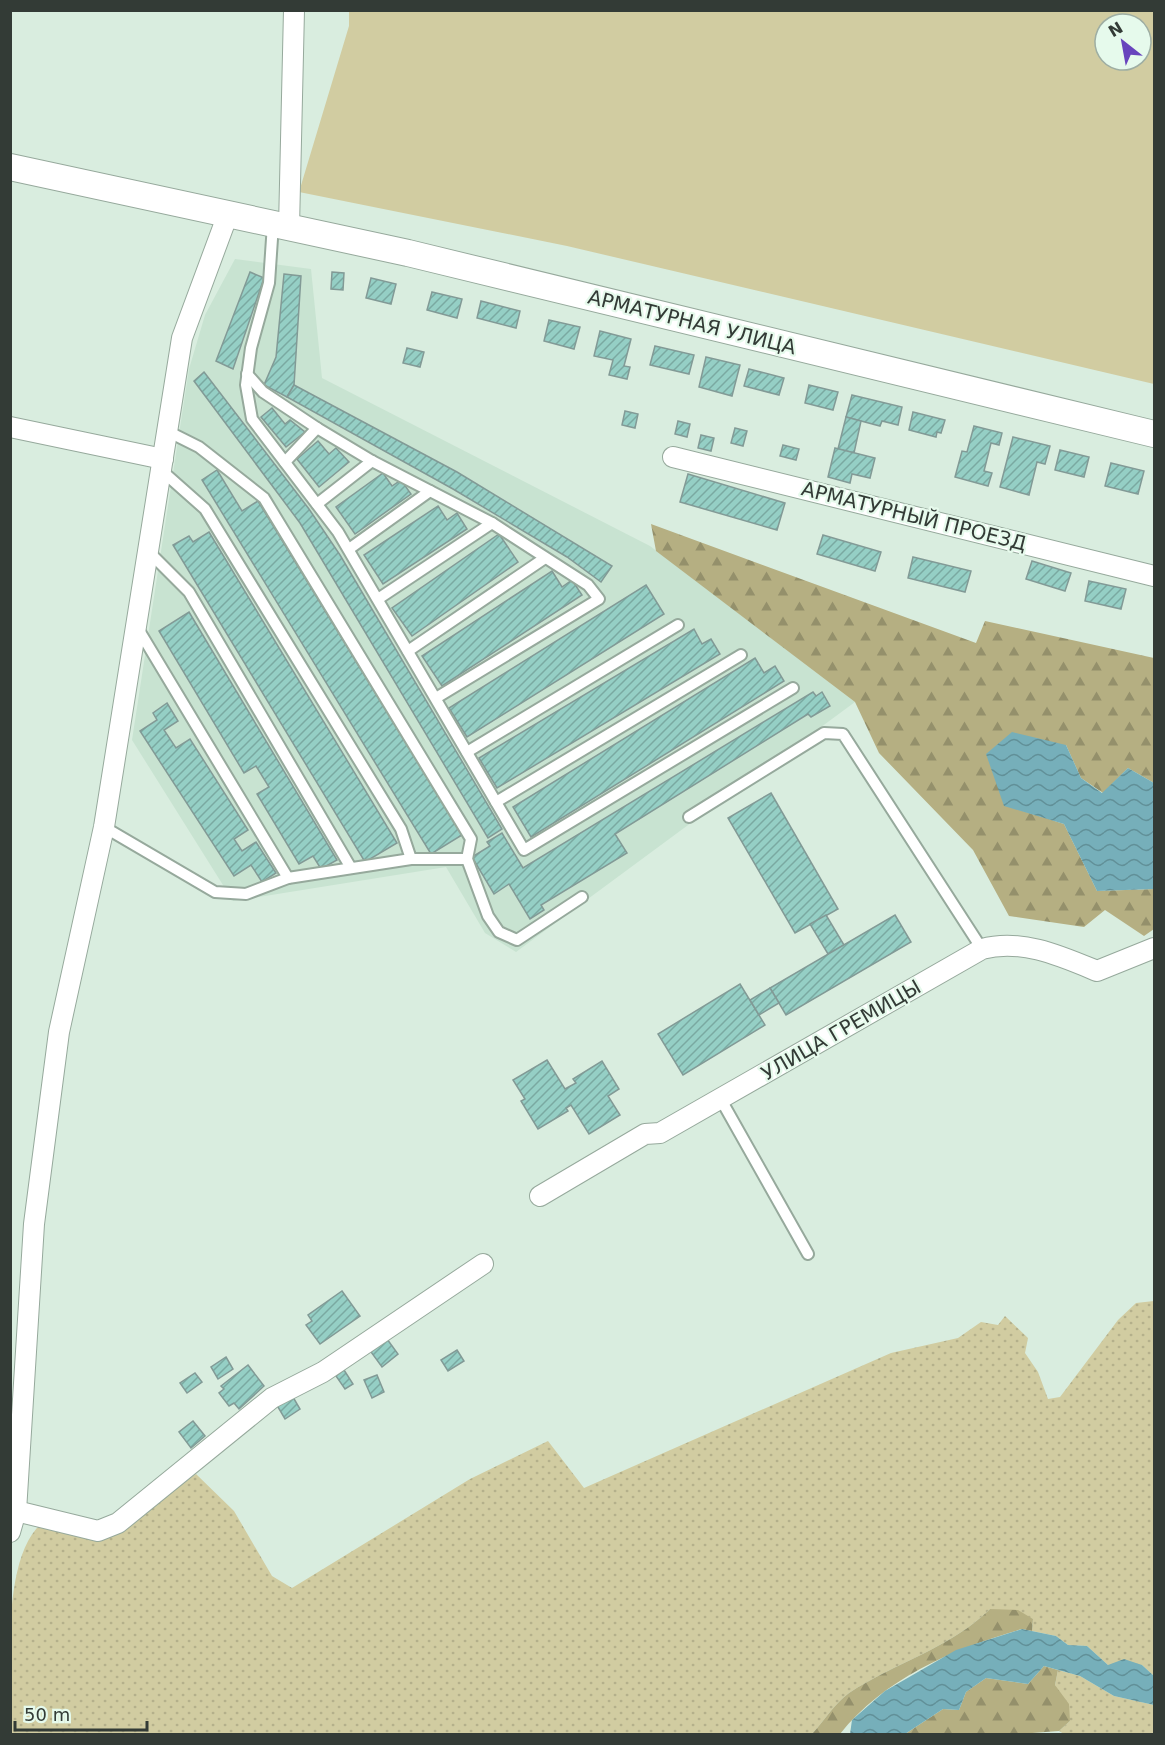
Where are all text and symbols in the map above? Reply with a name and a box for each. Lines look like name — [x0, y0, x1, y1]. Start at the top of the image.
north arrow — [1093, 12, 1153, 72]
text: N — [1105, 18, 1126, 41]
street label: АРМАТУРНАЯ УЛИЦА — [586, 285, 799, 360]
street label: АРМАТУРНЫЙ ПРОЕЗД — [799, 476, 1029, 556]
street label: УЛИЦА ГРЕМИЦЫ — [757, 975, 925, 1085]
scale bar — [15, 1694, 147, 1732]
text: 50 m — [24, 1704, 70, 1725]

